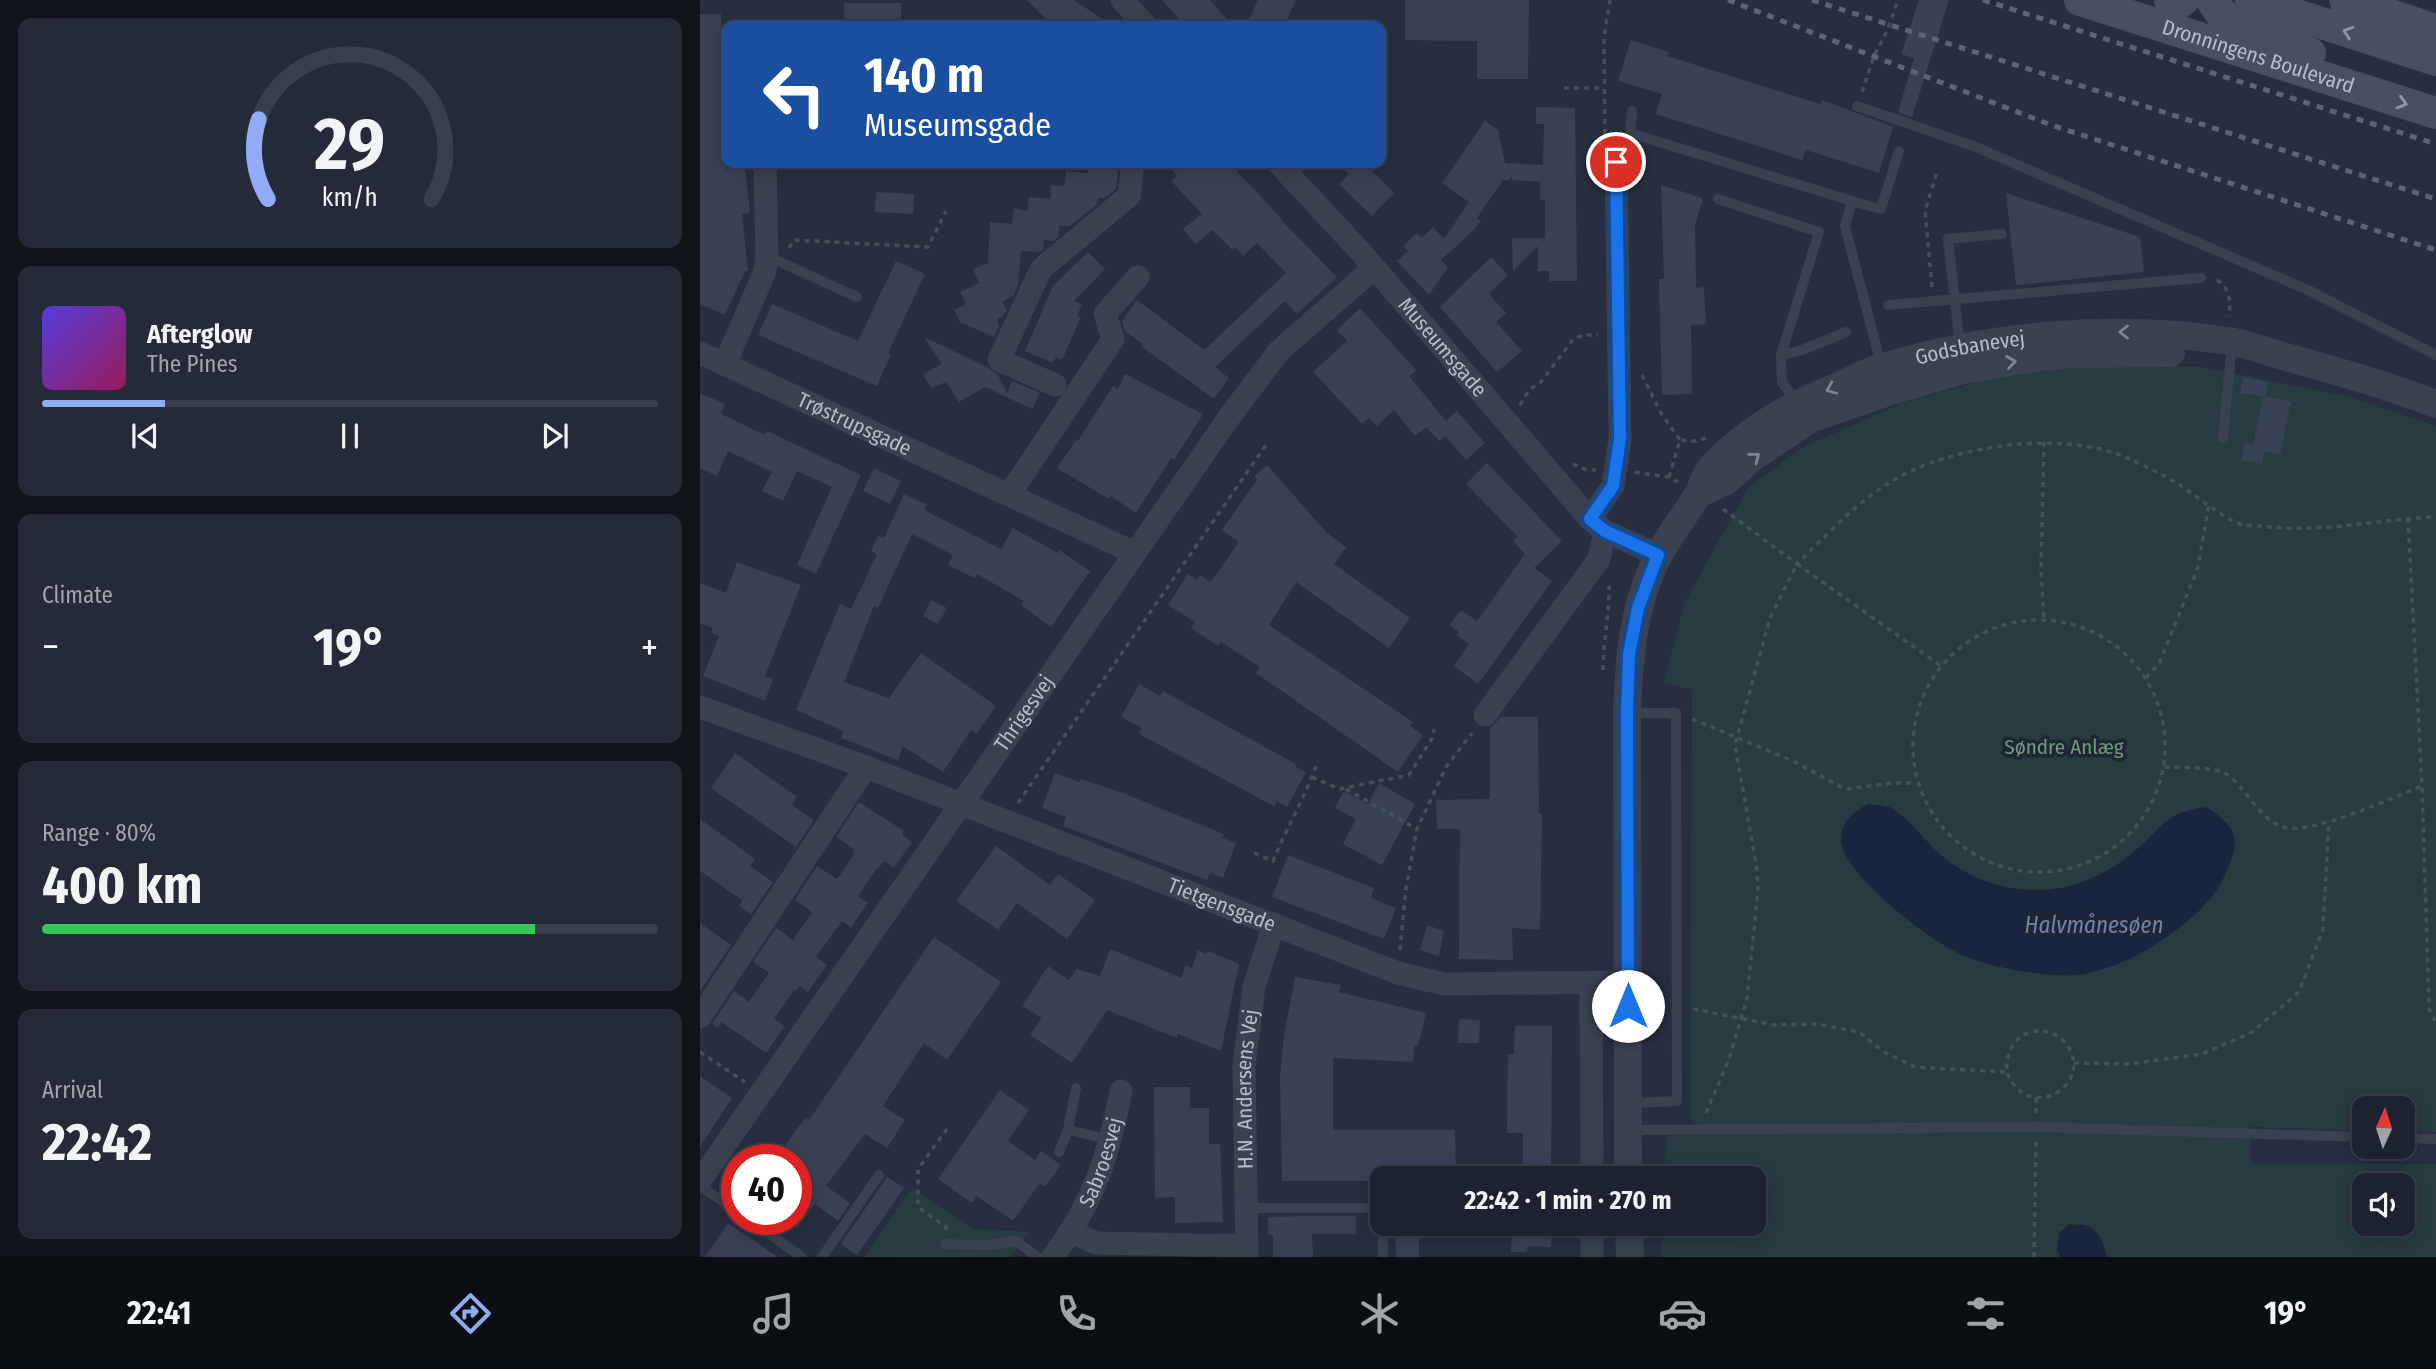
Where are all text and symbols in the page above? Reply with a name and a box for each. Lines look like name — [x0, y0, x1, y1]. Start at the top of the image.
street label: Dronningens Boulevard — [2159, 14, 2358, 99]
one-way arrow — [2342, 25, 2354, 40]
text: 140 m — [864, 46, 984, 105]
icon: left — [749, 49, 840, 140]
one-way arrow — [2395, 95, 2408, 109]
text: 29 — [314, 101, 385, 188]
text: Museumsgade — [864, 106, 1051, 144]
pin — [1586, 132, 1646, 192]
icon: arrive — [1597, 143, 1635, 181]
text: km/h — [322, 183, 378, 213]
street label: Museumsgade — [1393, 292, 1492, 402]
text: Afterglow — [147, 319, 252, 350]
one-way arrow — [2118, 324, 2129, 340]
street label: Godsbanevej — [1913, 325, 2026, 371]
text: The Pines — [147, 350, 238, 378]
one-way arrow — [2005, 355, 2017, 370]
one-way arrow — [1825, 381, 1837, 395]
street label: Trøstrupsgade — [793, 387, 916, 461]
icon: previous — [126, 417, 164, 455]
icon: pause — [331, 417, 369, 455]
icon: next — [536, 417, 574, 455]
one-way arrow — [1747, 452, 1760, 465]
text: Climate — [42, 581, 113, 609]
text: 19° — [313, 616, 387, 679]
text: − — [42, 624, 59, 670]
text: + — [641, 624, 658, 670]
street label: Thrigesvej — [989, 670, 1059, 756]
park label: Søndre Anlæg — [2004, 734, 2124, 760]
text: Range · 80% — [42, 819, 156, 847]
text: 400 km — [42, 854, 202, 917]
street label: Tietgensgade — [1164, 872, 1279, 937]
water label: Halvmånesøen — [2025, 911, 2164, 939]
position arrow — [1591, 969, 1665, 1043]
street label: H.N. Andersens Vej — [1230, 1008, 1264, 1169]
text: Arrival — [42, 1076, 103, 1104]
north arrow — [2352, 1096, 2415, 1158]
map controls — [2352, 1096, 2415, 1236]
text: 22:42 — [42, 1111, 152, 1174]
street label: Sabroesvej — [1073, 1115, 1128, 1212]
speed limit sign: 40 — [721, 1144, 812, 1235]
button: sound — [2352, 1173, 2415, 1236]
text: 22:42 · 1 min · 270 m — [1464, 1185, 1672, 1216]
icon: directions — [446, 1289, 495, 1338]
icon: music — [749, 1289, 798, 1338]
icon: phone — [1052, 1289, 1101, 1338]
icon: climate — [1355, 1289, 1404, 1338]
icon: car — [1658, 1289, 1707, 1338]
icon: filters — [1961, 1289, 2010, 1338]
text: 22:41 — [127, 1294, 192, 1332]
text: 19° — [2264, 1294, 2309, 1332]

